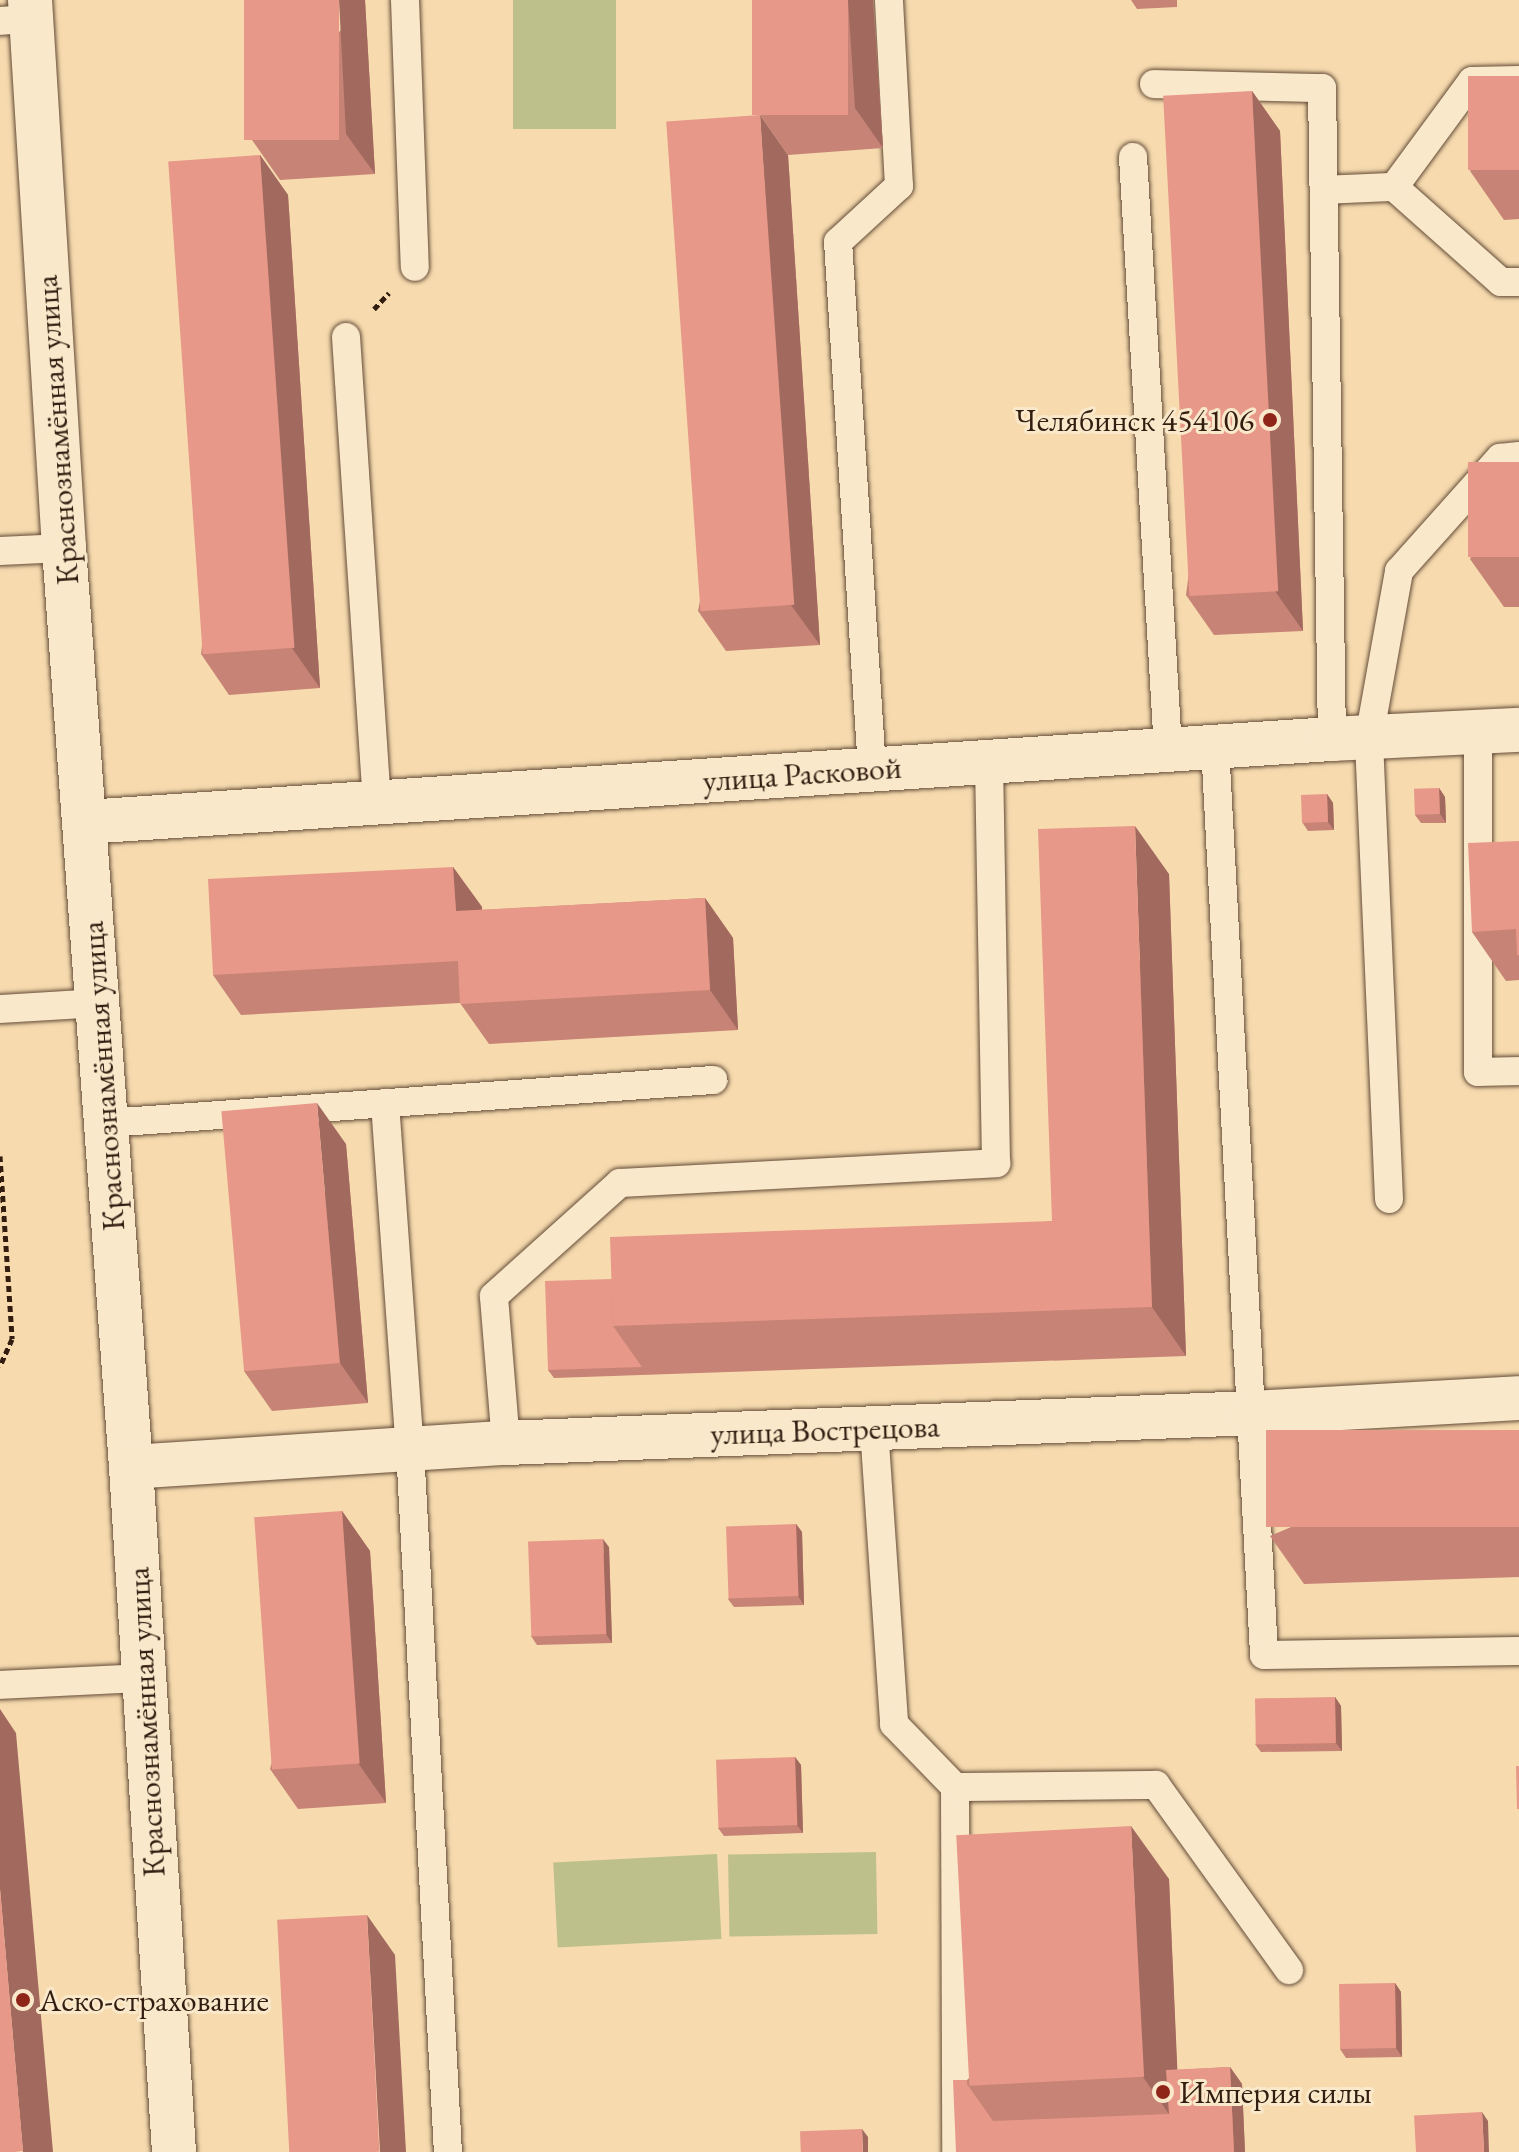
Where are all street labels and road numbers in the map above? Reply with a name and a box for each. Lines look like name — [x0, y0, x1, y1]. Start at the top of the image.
street label: Краснознамённая улица — [27, 274, 87, 586]
street label: улица Расковой — [701, 748, 903, 800]
street label: Краснознамённая улица — [73, 920, 133, 1232]
street label: улица Вострецова — [710, 1407, 940, 1453]
street label: Краснознамённая улица — [119, 1566, 173, 1878]

